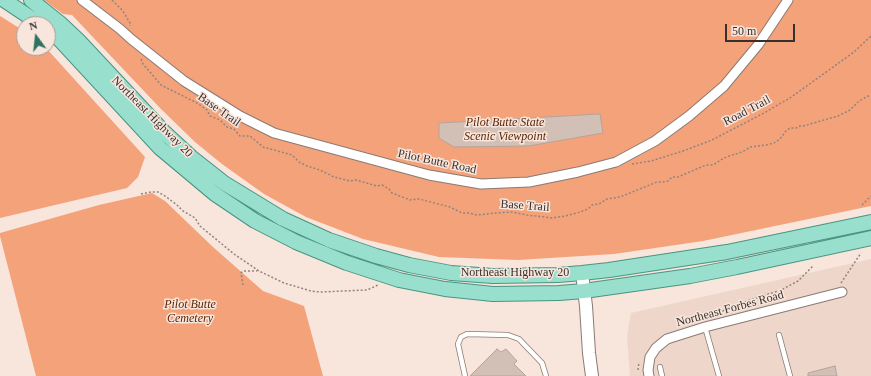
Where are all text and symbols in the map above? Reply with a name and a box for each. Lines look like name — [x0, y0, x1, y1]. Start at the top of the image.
north arrow — [16, 16, 56, 56]
scale bar — [727, 16, 797, 42]
text: N — [28, 19, 39, 32]
text: 50 m — [732, 24, 756, 38]
street label: Northeast Highway 20 — [108, 73, 196, 161]
street label: Base Trail — [195, 90, 243, 130]
street label: Road Trail — [721, 93, 773, 129]
park label: Pilot Butte State Scenic Viewpoint — [464, 116, 546, 144]
street label: Pilot Butte Road — [396, 147, 478, 177]
street label: Base Trail — [500, 197, 550, 215]
street label: Northeast Highway 20 — [461, 266, 569, 280]
street label: Northeast Forbes Road — [675, 288, 785, 330]
park label: Pilot Butte Cemetery — [164, 298, 216, 326]

